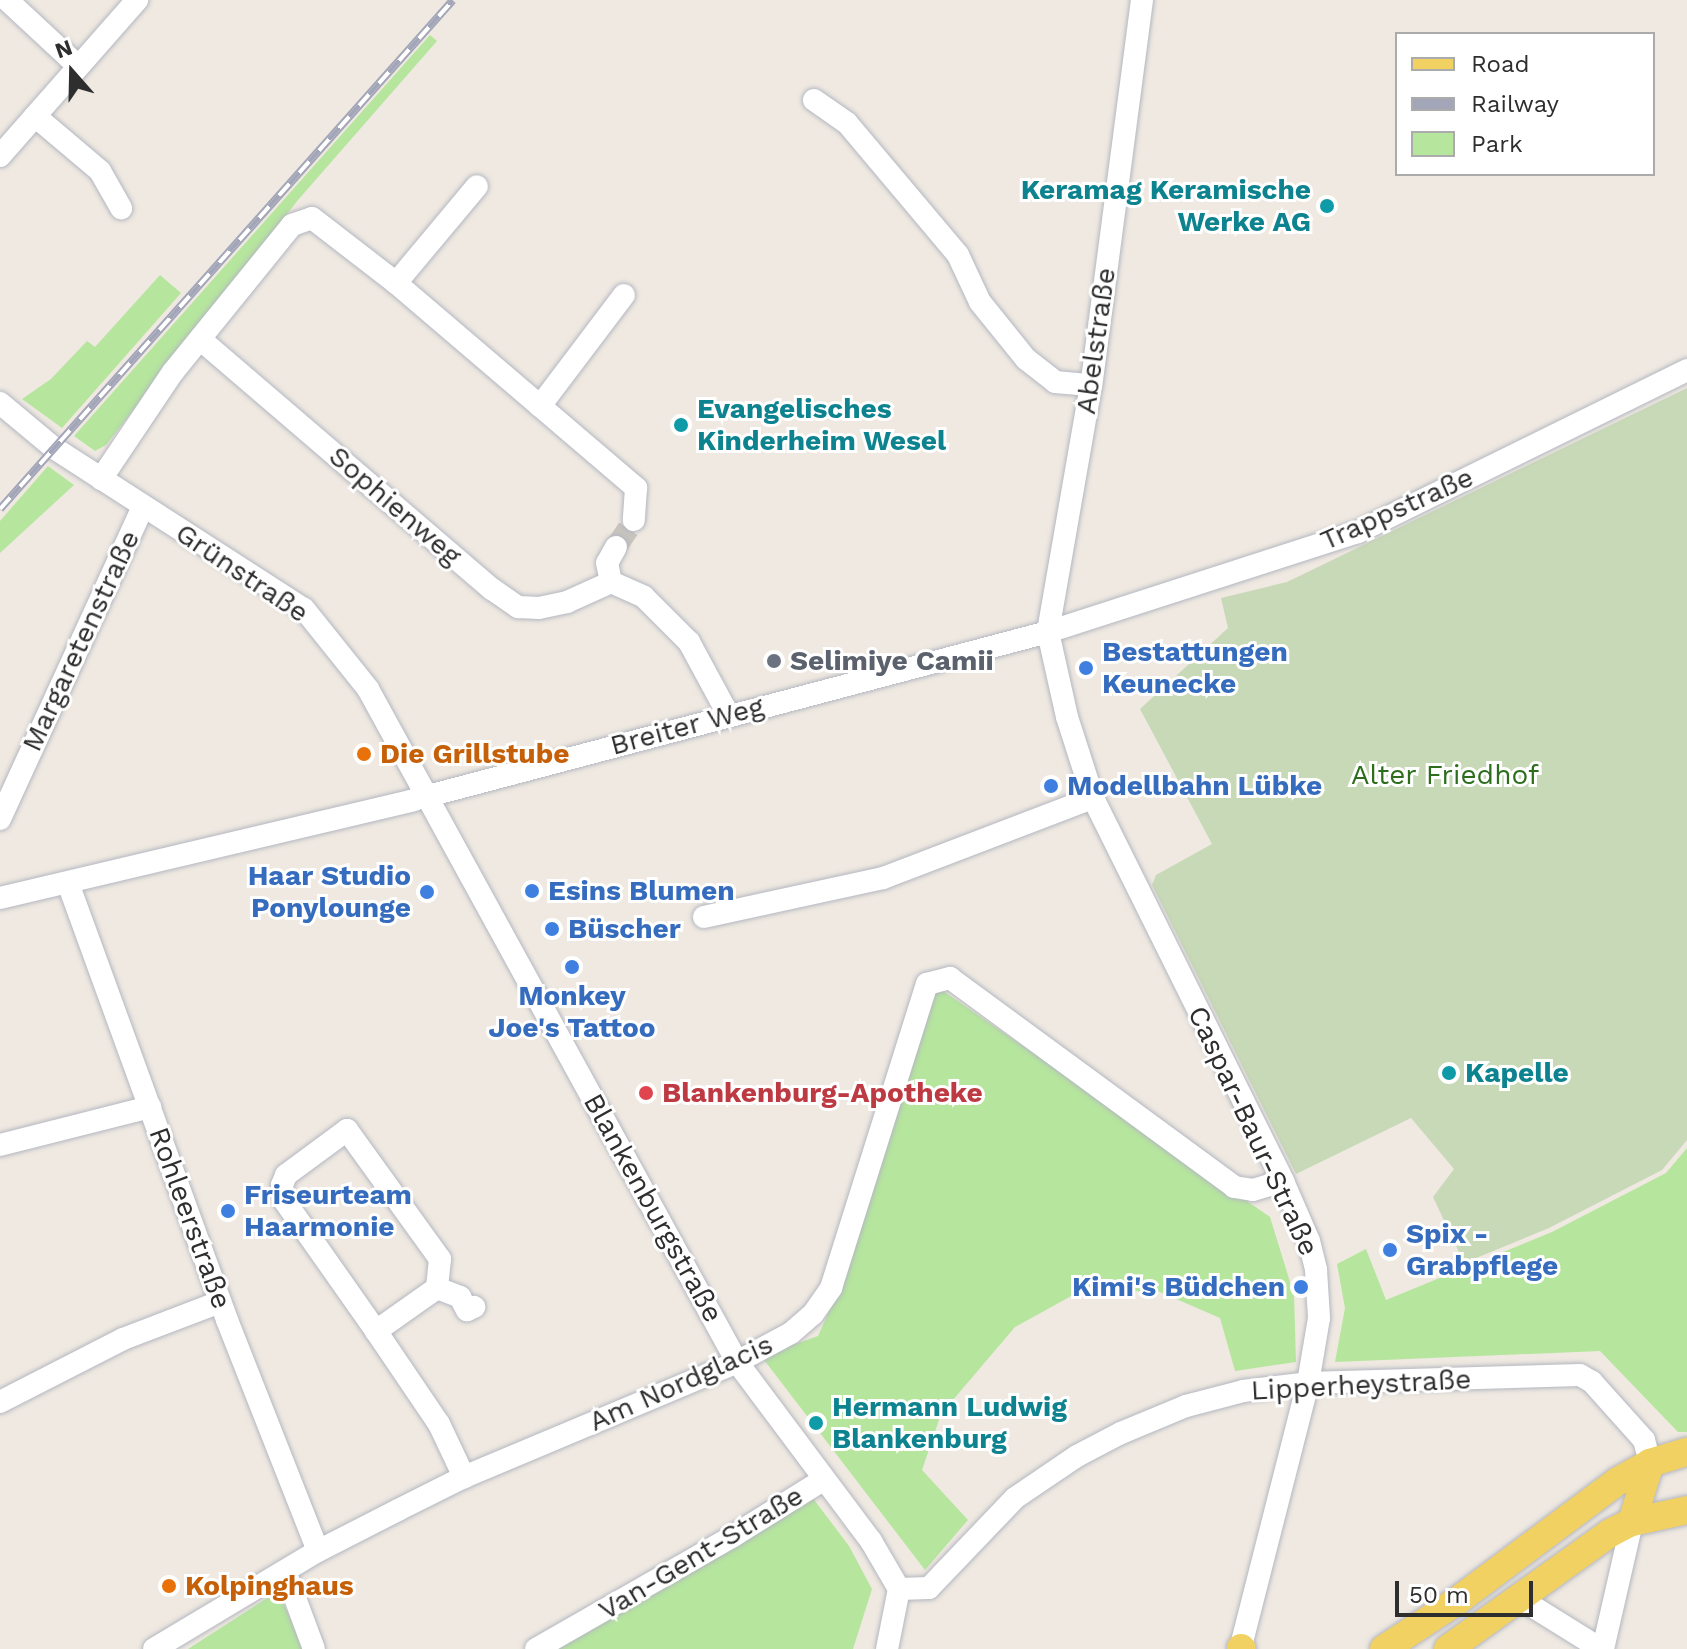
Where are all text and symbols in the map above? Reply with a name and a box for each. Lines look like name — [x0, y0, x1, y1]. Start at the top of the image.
north arrow — [32, 32, 112, 112]
legend — [1395, 32, 1655, 176]
text: N — [52, 34, 76, 64]
text: Road — [1471, 50, 1530, 78]
text: Railway — [1471, 90, 1559, 118]
text: Park — [1471, 130, 1523, 158]
place label: Keramag Keramische Werke AG — [1021, 173, 1311, 239]
marker: Keramag Keramische Werke AG — [1318, 197, 1336, 215]
street label: Abelstraße — [1069, 266, 1123, 416]
place label: Evangelisches Kinderheim Wesel — [697, 392, 947, 458]
marker: Evangelisches Kinderheim Wesel — [672, 416, 690, 434]
street label: Sophienweg — [322, 439, 468, 573]
street label: Trappstraße — [1315, 460, 1479, 558]
street label: Grünstraße — [169, 516, 315, 630]
street label: Margaretenstraße — [15, 525, 147, 757]
place label: Bestattungen Keunecke — [1102, 635, 1288, 701]
place label: Selimiye Camii — [790, 644, 994, 678]
marker: Selimiye Camii — [765, 652, 783, 670]
marker: Bestattungen Keunecke — [1077, 659, 1095, 677]
street label: Breiter Weg — [606, 689, 768, 763]
place label: Die Grillstube — [380, 737, 569, 771]
marker: Die Grillstube — [355, 745, 373, 763]
park label: Alter Friedhof — [1351, 758, 1539, 792]
place label: Modellbahn Lübke — [1067, 769, 1322, 803]
marker: Modellbahn Lübke — [1042, 777, 1060, 795]
place label: Haar Studio Ponylounge — [247, 859, 411, 925]
place label: Esins Blumen — [548, 874, 735, 908]
marker: Esins Blumen — [523, 882, 541, 900]
marker: Haar Studio Ponylounge — [418, 883, 436, 901]
place label: Büscher — [568, 912, 681, 946]
marker: Büscher — [543, 920, 561, 938]
marker: Monkey Joe's Tattoo — [563, 958, 581, 976]
place label: Monkey Joe's Tattoo — [488, 979, 656, 1045]
street label: Caspar-Baur-Straße — [1180, 1001, 1326, 1261]
place label: Kapelle — [1465, 1056, 1569, 1090]
marker: Kapelle — [1440, 1064, 1458, 1082]
place label: Blankenburg-Apotheke — [662, 1076, 983, 1110]
marker: Blankenburg-Apotheke — [637, 1084, 655, 1102]
street label: Blankenburgstraße — [576, 1088, 730, 1328]
street label: Rohleerstraße — [142, 1123, 238, 1313]
place label: Friseurteam Haarmonie — [244, 1178, 412, 1244]
marker: Friseurteam Haarmonie — [219, 1202, 237, 1220]
place label: Spix - Grabpflege — [1406, 1217, 1558, 1283]
marker: Spix - Grabpflege — [1381, 1241, 1399, 1259]
place label: Kimi's Büdchen — [1072, 1270, 1285, 1304]
marker: Kimi's Büdchen — [1292, 1278, 1310, 1296]
street label: Am Nordglacis — [584, 1327, 778, 1439]
street label: Lipperheystraße — [1250, 1362, 1472, 1408]
place label: Hermann Ludwig Blankenburg — [832, 1390, 1067, 1456]
marker: Hermann Ludwig Blankenburg — [807, 1414, 825, 1432]
street label: Van-Gent-Straße — [593, 1479, 809, 1627]
scale bar — [1399, 1565, 1537, 1615]
place label: Kolpinghaus — [185, 1569, 354, 1603]
marker: Kolpinghaus — [160, 1577, 178, 1595]
text: 50 m — [1409, 1581, 1469, 1609]

